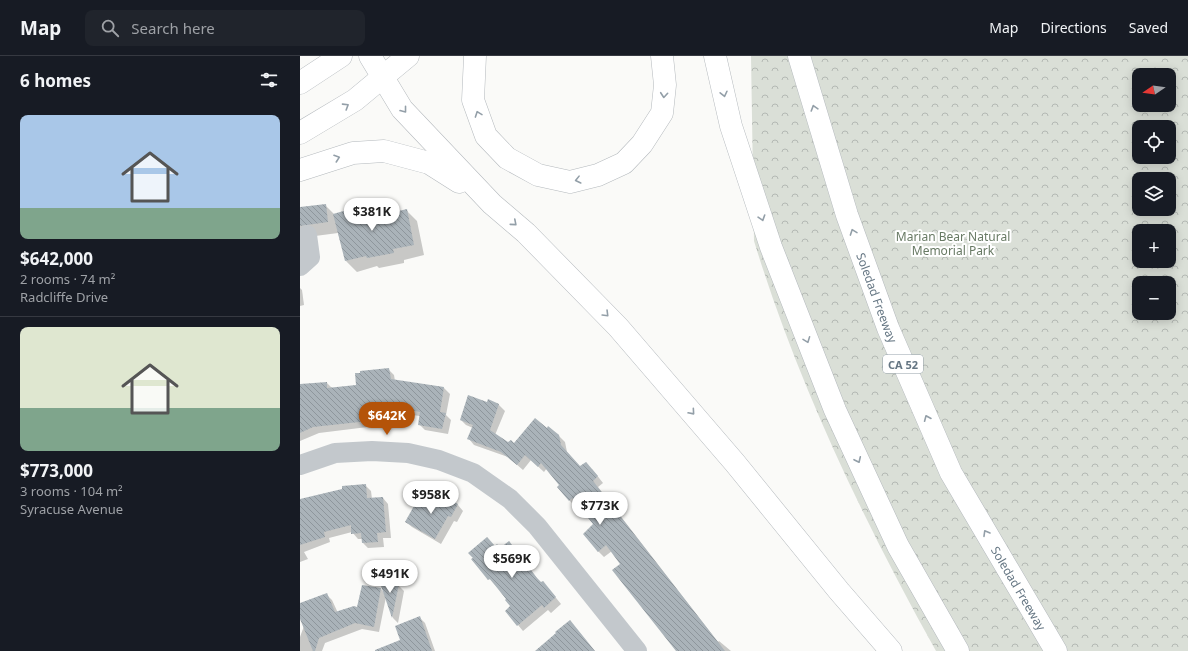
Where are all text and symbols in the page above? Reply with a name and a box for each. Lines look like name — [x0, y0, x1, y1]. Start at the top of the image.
search box — [85, 10, 365, 46]
text: Map — [20, 15, 61, 41]
icon: search — [99, 17, 121, 39]
text: Search here — [131, 18, 215, 38]
text: Map — [989, 18, 1018, 37]
text: Directions — [1040, 18, 1107, 37]
text: Saved — [1129, 18, 1168, 37]
north arrow — [1132, 68, 1176, 112]
map controls — [1132, 68, 1176, 320]
text: 6 homes — [20, 69, 91, 92]
icon: filters — [258, 69, 280, 91]
one-way arrow — [719, 91, 727, 97]
one-way arrow — [659, 92, 668, 98]
one-way arrow — [342, 103, 349, 110]
one-way arrow — [399, 105, 406, 112]
one-way arrow — [810, 105, 819, 112]
one-way arrow — [474, 111, 483, 118]
button: locate — [1132, 120, 1176, 164]
icon: home — [114, 141, 186, 213]
one-way arrow — [334, 155, 341, 163]
button: layers — [1132, 172, 1176, 216]
one-way arrow — [575, 175, 582, 183]
pin: $381K — [344, 198, 400, 232]
text: $381K — [353, 202, 391, 220]
one-way arrow — [757, 215, 765, 222]
one-way arrow — [509, 218, 516, 225]
button: + — [1132, 224, 1176, 268]
park label: Marian Bear Natural Memorial Park — [896, 228, 1010, 259]
one-way arrow — [849, 229, 858, 236]
text: $642,000 — [20, 247, 93, 270]
street label: Soledad Freeway — [853, 250, 902, 346]
text: 2 rooms · 74 m² — [20, 270, 115, 288]
button: − — [1132, 276, 1176, 320]
text: Radcliffe Drive — [20, 288, 108, 306]
one-way arrow — [601, 309, 609, 317]
one-way arrow — [803, 336, 811, 343]
icon: home — [114, 353, 186, 425]
road number: CA 52 — [883, 355, 923, 373]
pin: $642K — [359, 402, 415, 436]
text: $642K — [368, 406, 406, 424]
one-way arrow — [687, 407, 694, 415]
one-way arrow — [924, 414, 932, 422]
one-way arrow — [853, 455, 861, 463]
text: $773,000 — [20, 459, 93, 482]
pin: $958K — [403, 481, 459, 515]
text: 3 rooms · 104 m² — [20, 482, 123, 500]
text: $958K — [412, 485, 450, 503]
pin: $773K — [572, 492, 628, 526]
text: $773K — [581, 496, 619, 514]
text: Syracuse Avenue — [20, 500, 123, 518]
one-way arrow — [984, 530, 991, 537]
street label: Soledad Freeway — [987, 543, 1051, 634]
pin: $569K — [484, 545, 540, 579]
text: $569K — [493, 549, 531, 567]
pin: $491K — [362, 560, 418, 594]
text: $491K — [371, 564, 409, 582]

